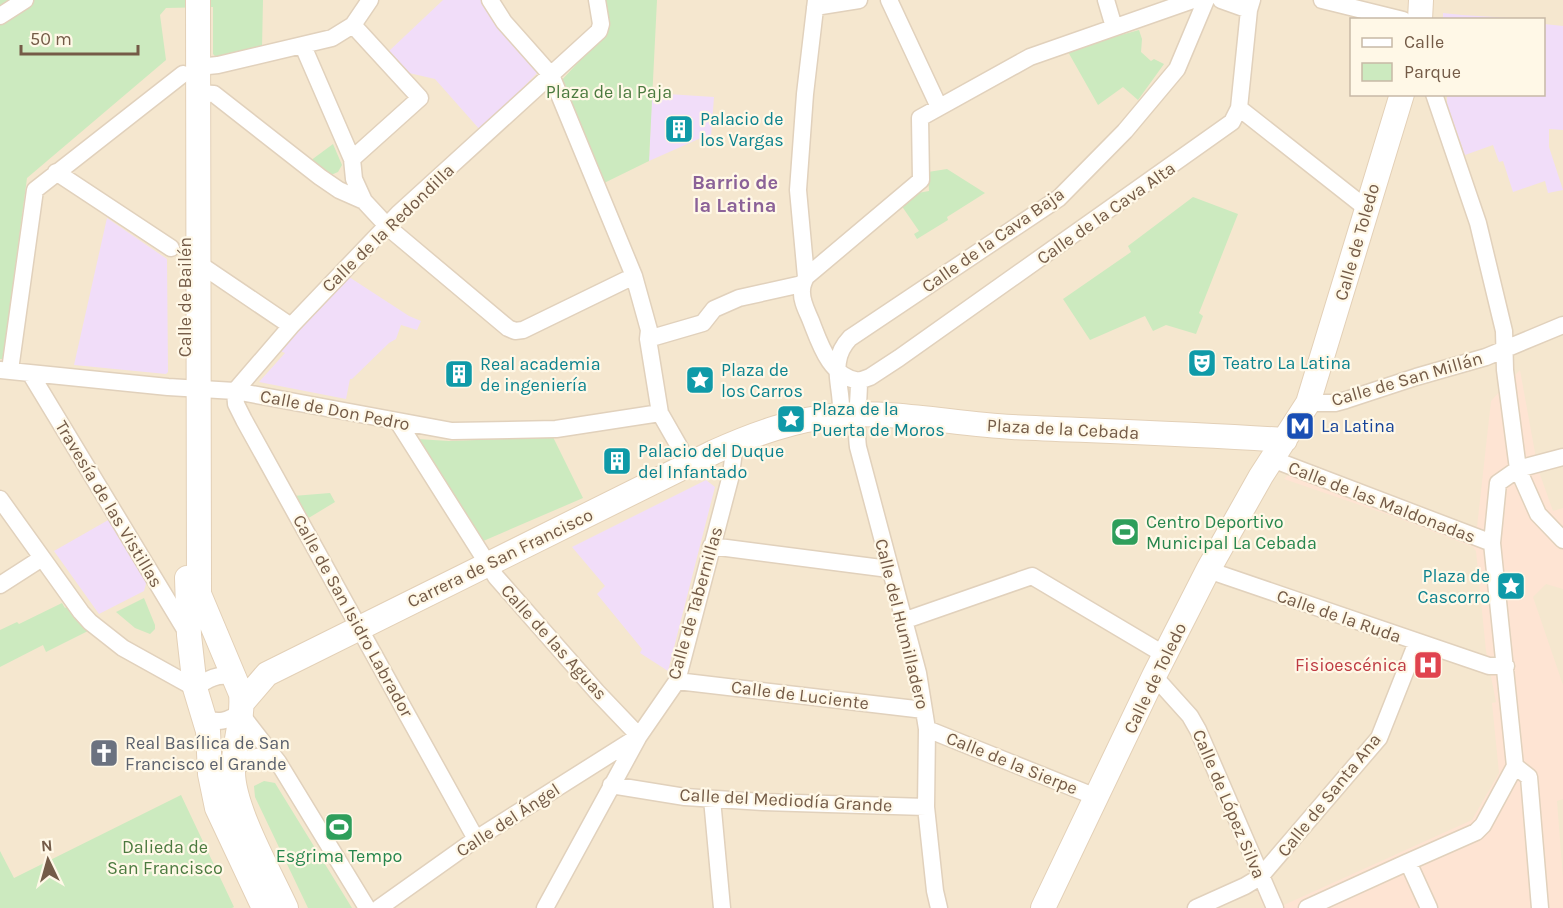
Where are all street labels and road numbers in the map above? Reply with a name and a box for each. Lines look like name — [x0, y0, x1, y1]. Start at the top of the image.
street label: Calle de la Cava Alta — [1032, 157, 1180, 269]
street label: Calle de la Redondilla — [317, 159, 459, 297]
street label: Calle de Toledo — [1330, 181, 1384, 303]
street label: Calle de la Cava Baja — [918, 183, 1068, 297]
street label: Calle de Bailén — [174, 237, 196, 357]
street label: Calle de San Millán — [1329, 347, 1485, 411]
street label: Calle de Don Pedro — [258, 385, 412, 435]
street label: Plaza de la Cebada — [986, 414, 1140, 444]
street label: Travesía de las Vistillas — [50, 417, 168, 591]
street label: Calle de las Maldonadas — [1285, 456, 1479, 548]
street label: Carrera de San Francisco — [404, 503, 596, 613]
street label: Calle de San Isidro Labrador — [288, 511, 418, 722]
street label: Calle de Tabernillas — [663, 524, 727, 682]
street label: Calle del Humilladero — [870, 536, 934, 712]
street label: Calle de las Aguas — [496, 580, 612, 704]
street label: Calle de la Ruda — [1274, 584, 1404, 648]
street label: Calle de Toledo — [1119, 619, 1191, 737]
street label: Calle de Luciente — [730, 676, 870, 714]
street label: Calle de López Silva — [1188, 726, 1270, 882]
street label: Calle de la Sierpe — [943, 727, 1081, 799]
street label: Calle de Santa Ana — [1272, 729, 1386, 861]
street label: Calle del Ángel — [451, 777, 564, 862]
street label: Calle del Mediodía Grande — [679, 783, 893, 817]

